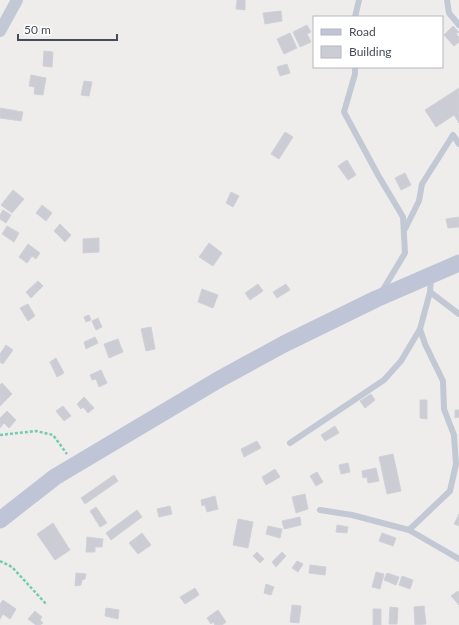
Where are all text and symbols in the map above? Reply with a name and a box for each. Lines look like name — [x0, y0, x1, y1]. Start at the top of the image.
scale bar — [18, 16, 117, 42]
legend — [313, 16, 443, 68]
text: 50 m — [24, 22, 51, 37]
text: Road — [349, 24, 376, 39]
text: Building — [349, 44, 392, 59]

